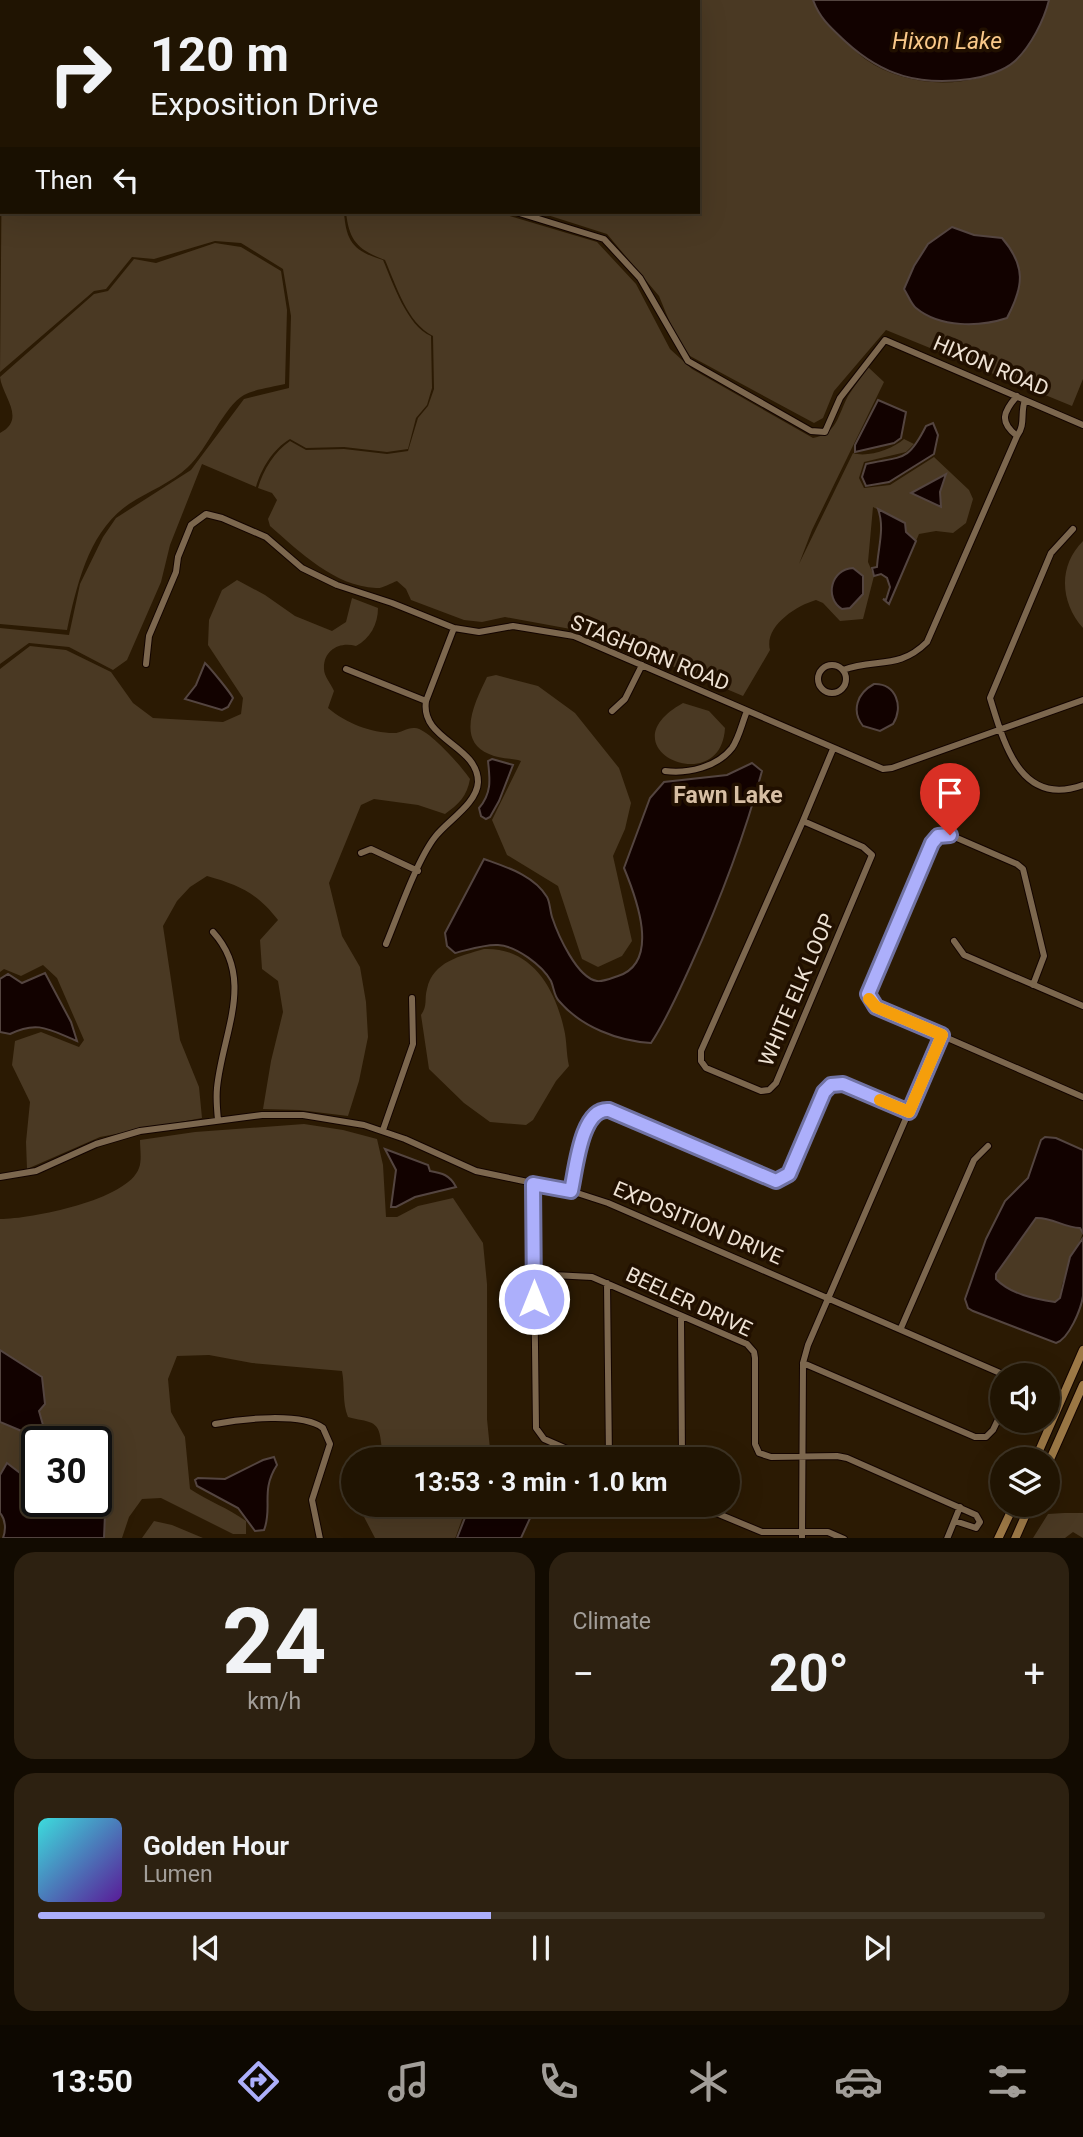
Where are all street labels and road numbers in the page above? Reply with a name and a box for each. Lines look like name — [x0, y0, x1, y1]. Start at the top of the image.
street label: HIXON ROAD — [930, 331, 1052, 401]
street label: STAGHORN ROAD — [567, 610, 733, 696]
street label: WHITE ELK LOOP — [754, 910, 840, 1070]
street label: EXPOSITION DRIVE — [610, 1177, 786, 1269]
street label: BEELER DRIVE — [622, 1262, 756, 1342]

